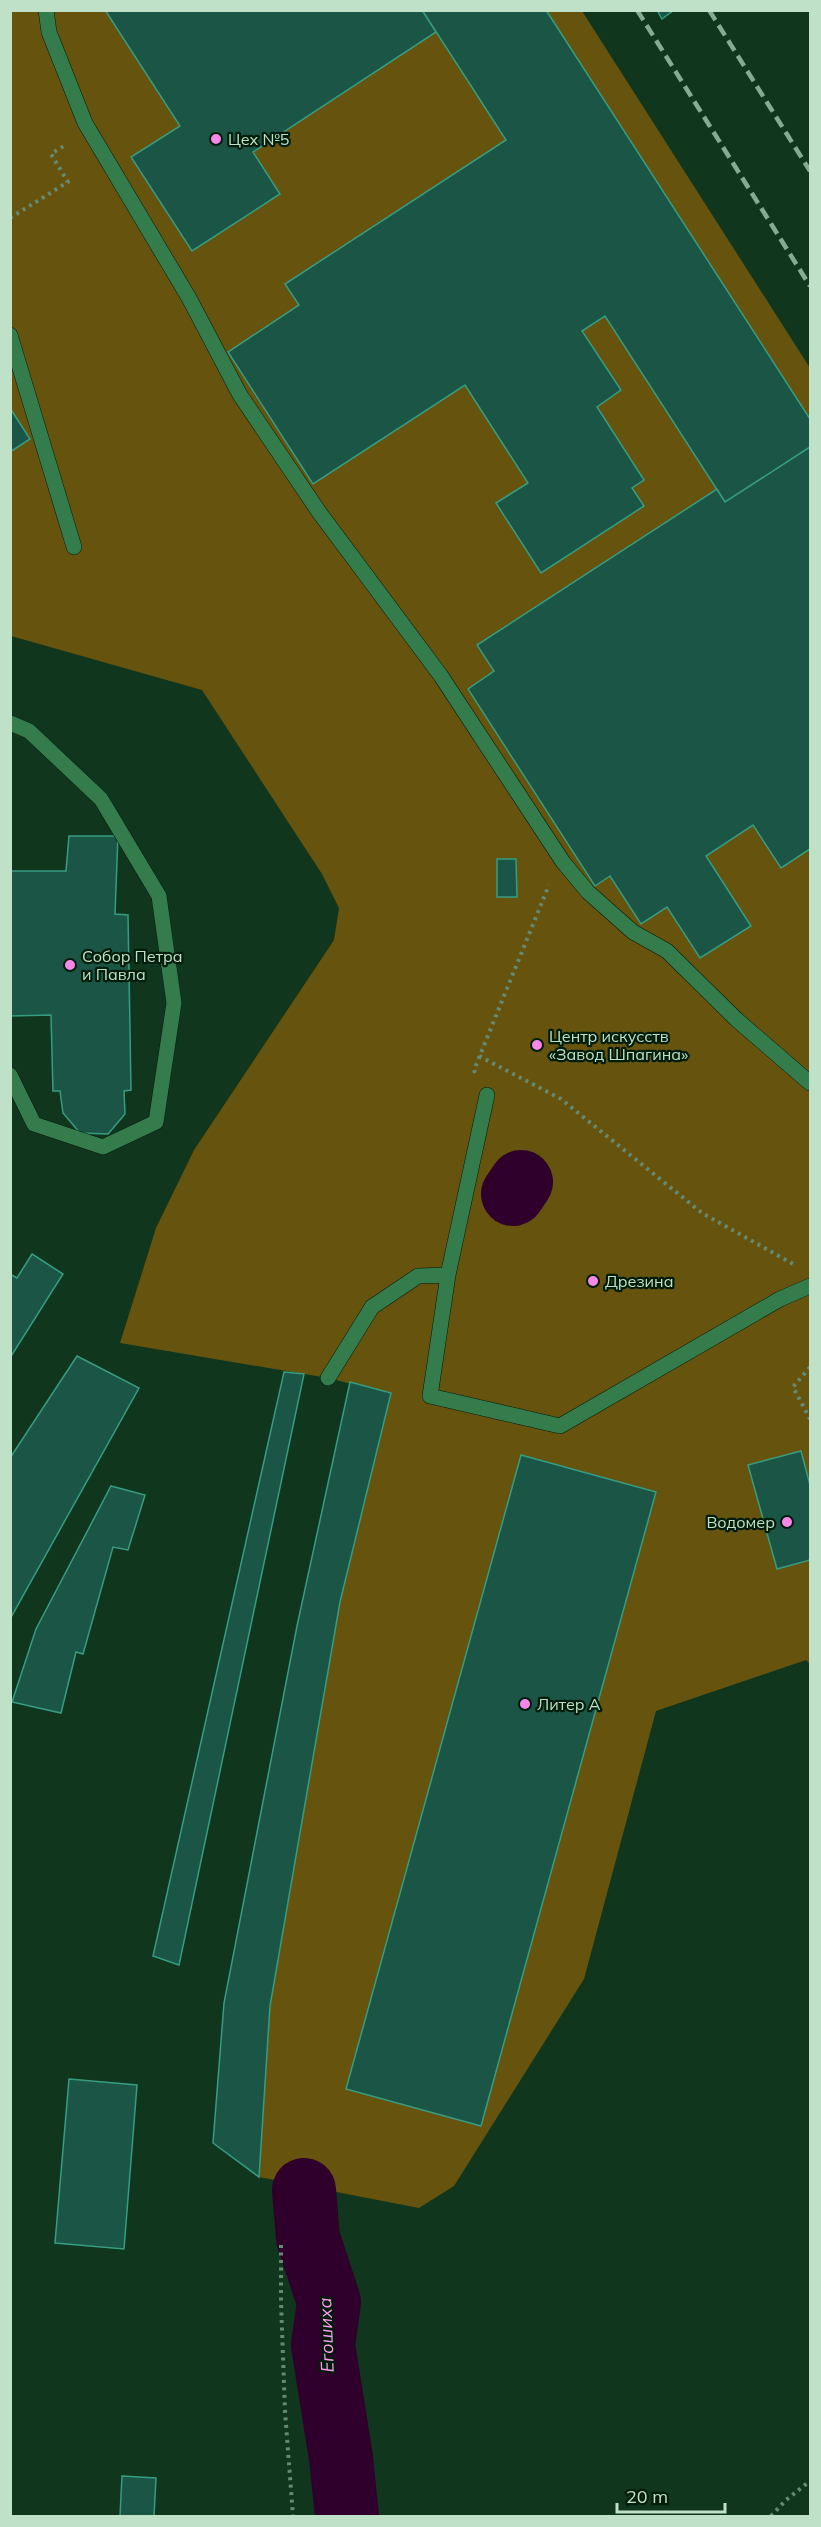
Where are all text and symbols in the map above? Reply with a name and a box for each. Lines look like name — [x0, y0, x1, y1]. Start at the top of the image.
place label: Цех №5 — [228, 129, 289, 149]
marker: Цех №5 — [209, 132, 223, 146]
place label: Собор Петра и Павла — [82, 946, 183, 984]
marker: Собор Петра и Павла — [63, 958, 77, 972]
place label: Центр искусств «Завод Шпагина» — [549, 1026, 688, 1064]
marker: Центр искусств «Завод Шпагина» — [530, 1038, 544, 1052]
place label: Дрезина — [605, 1271, 673, 1291]
marker: Дрезина — [586, 1274, 600, 1288]
place label: Водомер — [706, 1512, 775, 1532]
marker: Водомер — [780, 1515, 794, 1529]
place label: Литер А — [537, 1694, 601, 1714]
marker: Литер А — [518, 1697, 532, 1711]
water label: Егошиха — [313, 2297, 339, 2373]
scale bar — [617, 2476, 725, 2514]
text: 20 m — [626, 2485, 668, 2508]

